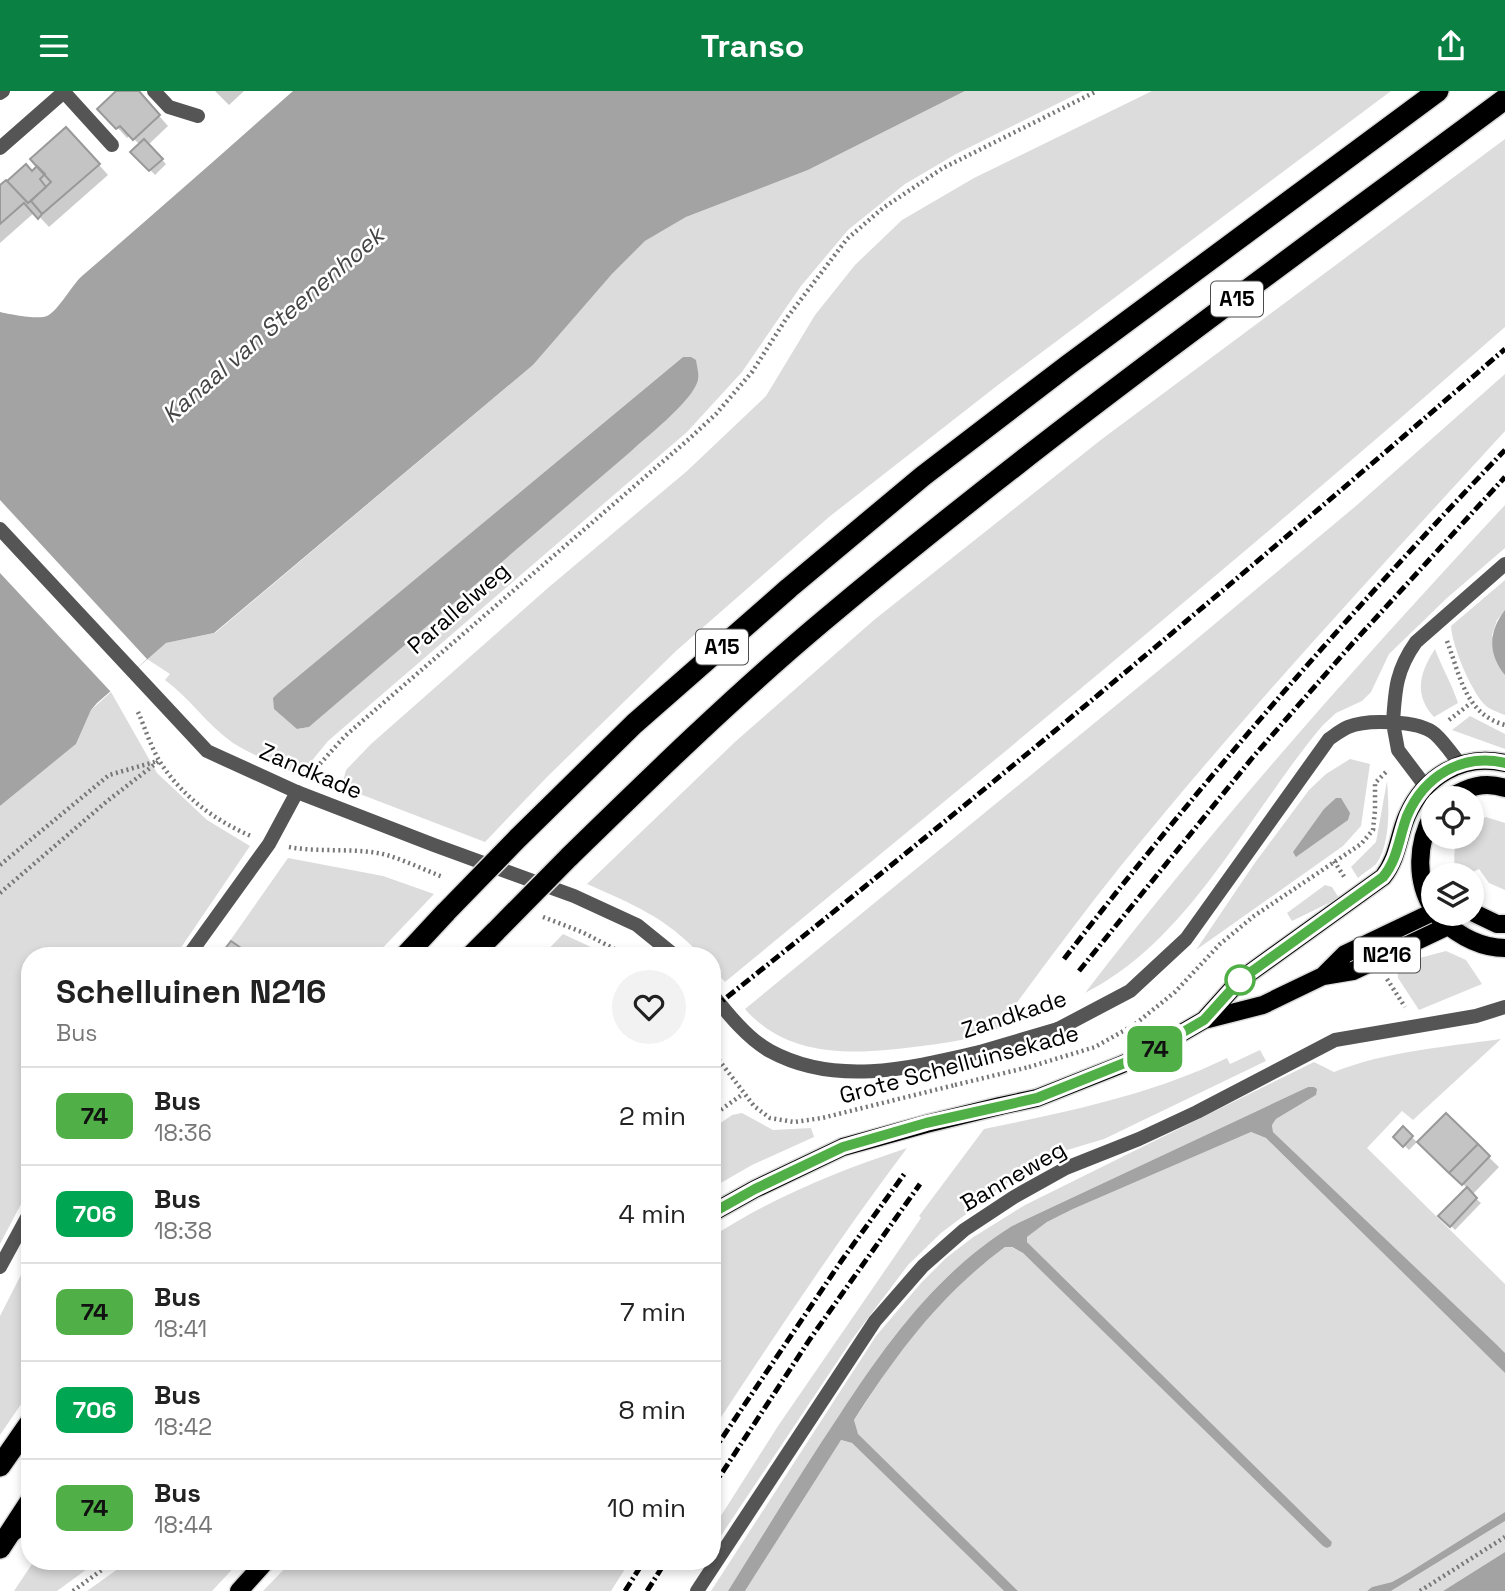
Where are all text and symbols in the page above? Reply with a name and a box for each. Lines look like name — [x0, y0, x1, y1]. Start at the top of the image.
text: Transo — [701, 26, 804, 66]
icon: menu — [35, 27, 73, 65]
icon: share — [1432, 27, 1470, 65]
water label: Kanaal van Steenenhoek — [155, 218, 392, 430]
road number: A15 — [1211, 281, 1263, 317]
street label: Parallelweg — [401, 556, 515, 660]
road number: A15 — [696, 629, 748, 665]
street label: Zandkade — [255, 736, 367, 806]
map controls — [1421, 786, 1484, 926]
button: locate — [1421, 786, 1484, 849]
button: layers — [1421, 863, 1484, 926]
road number: N216 — [1354, 937, 1420, 973]
unlabelled marker — [1225, 965, 1255, 995]
button: heart — [612, 970, 686, 1044]
text: Schelluinen N216 — [56, 971, 326, 1013]
street label: Zandkade — [958, 983, 1070, 1045]
text: Bus — [56, 1018, 97, 1048]
street label: Grote Schelluinsekade — [836, 1018, 1082, 1110]
line badge: 74 — [1124, 1026, 1186, 1072]
text: 74 — [1141, 1033, 1169, 1064]
text: Bus — [154, 1084, 201, 1118]
text: 2 min — [619, 1099, 686, 1133]
text: 74 — [81, 1100, 108, 1131]
text: 18:36 — [154, 1118, 212, 1148]
street label: Banneweg — [955, 1134, 1071, 1218]
text: Bus — [154, 1182, 201, 1216]
text: 4 min — [618, 1197, 686, 1231]
text: 706 — [73, 1198, 116, 1229]
text: 18:38 — [154, 1216, 212, 1246]
text: Bus — [154, 1280, 201, 1314]
text: 7 min — [620, 1295, 686, 1329]
text: 74 — [81, 1296, 108, 1327]
text: 18:41 — [154, 1314, 207, 1344]
text: Bus — [154, 1378, 201, 1412]
text: 8 min — [618, 1393, 686, 1427]
text: 706 — [73, 1394, 116, 1425]
text: 18:42 — [154, 1412, 212, 1442]
text: Bus — [154, 1476, 201, 1510]
text: 10 min — [607, 1491, 686, 1525]
text: 74 — [81, 1492, 108, 1523]
text: 18:44 — [154, 1510, 213, 1540]

